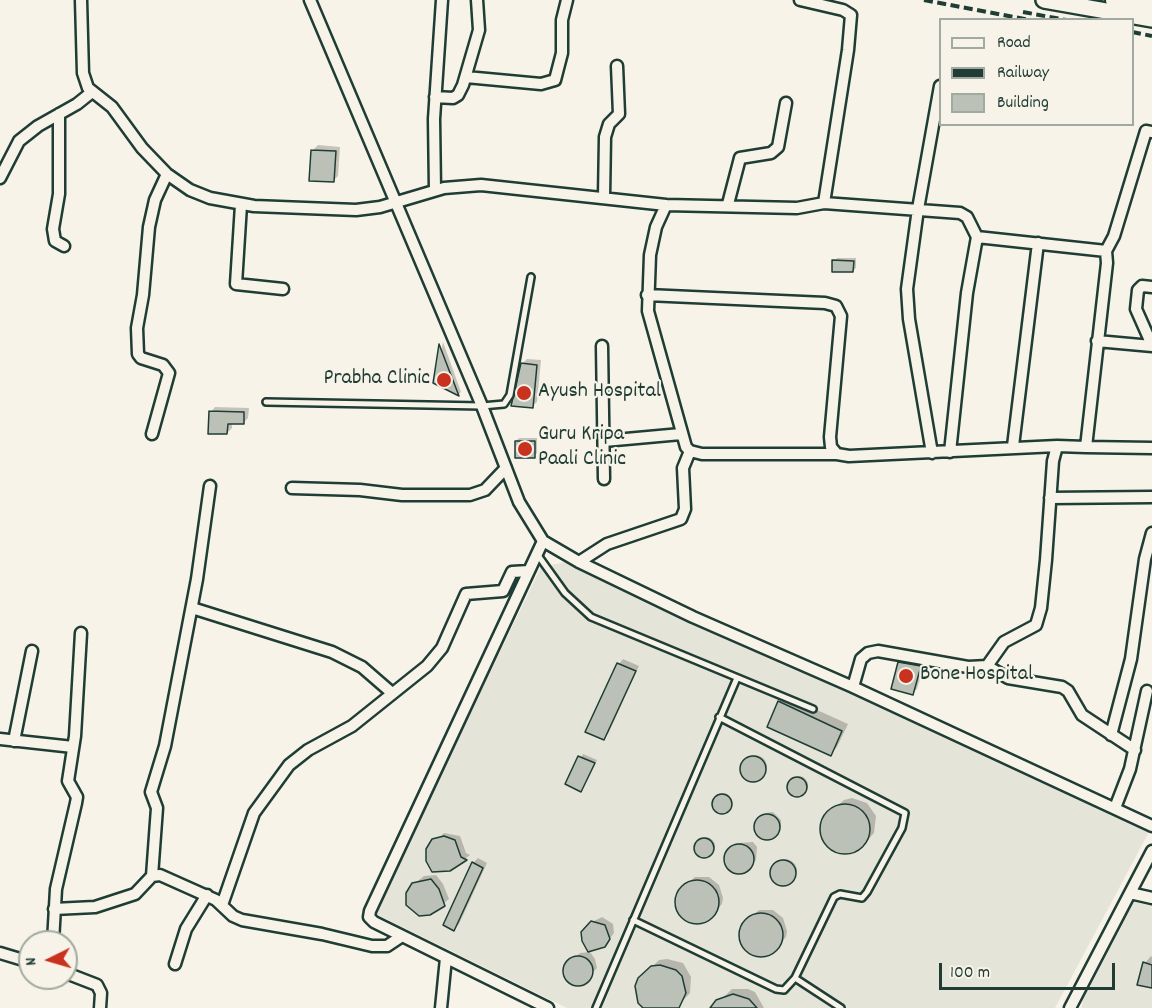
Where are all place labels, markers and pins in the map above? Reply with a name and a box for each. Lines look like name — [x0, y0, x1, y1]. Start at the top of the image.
place label: Prabha Clinic — [323, 367, 430, 393]
marker: Prabha Clinic — [435, 371, 453, 389]
place label: Ayush Hospital — [538, 380, 661, 406]
marker: Ayush Hospital — [515, 384, 533, 402]
place label: Guru Kripa Paali Clinic — [538, 423, 626, 475]
marker: Guru Kripa Paali Clinic — [516, 440, 534, 458]
place label: Bone Hospital — [920, 663, 1033, 689]
marker: Bone Hospital — [897, 667, 915, 685]

